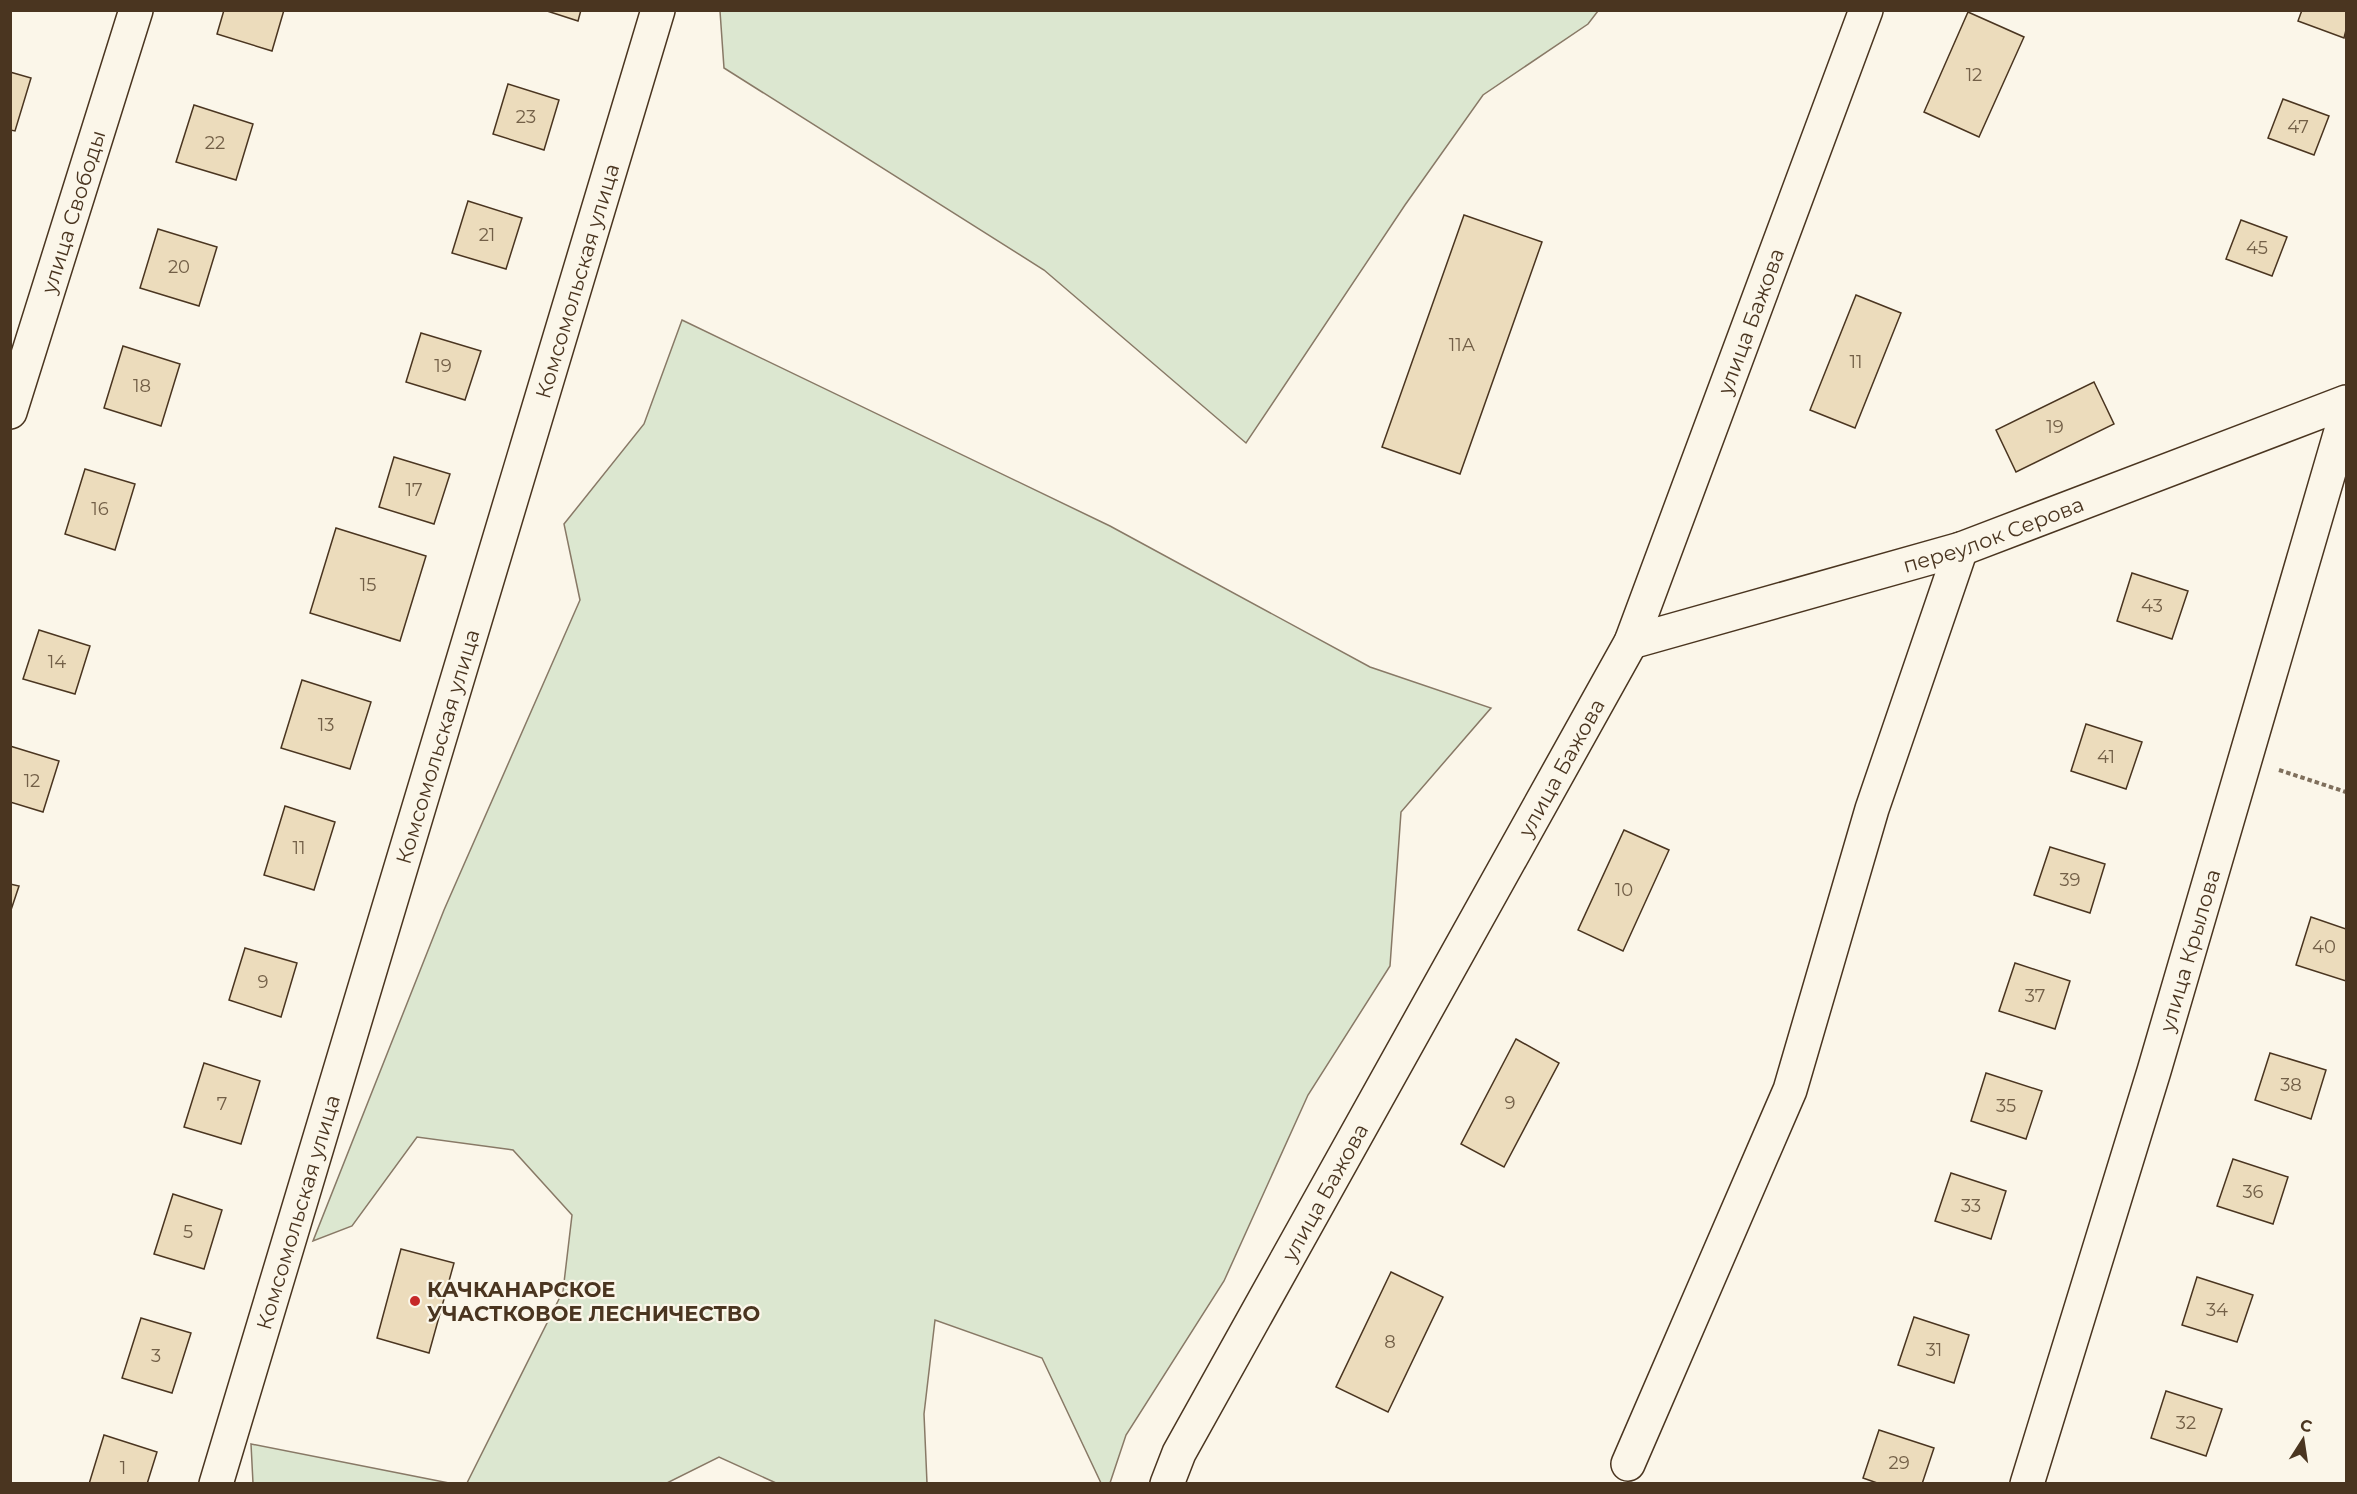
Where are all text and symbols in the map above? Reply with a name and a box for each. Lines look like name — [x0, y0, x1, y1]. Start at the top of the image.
house number: 12 — [1966, 64, 1982, 86]
house number: 23 — [516, 106, 536, 128]
house number: 47 — [2287, 116, 2309, 138]
street label: улица Свободы — [35, 127, 110, 297]
house number: 22 — [205, 132, 225, 154]
street label: Комсомольская улица — [530, 160, 624, 401]
house number: 21 — [479, 224, 495, 246]
house number: 45 — [2246, 237, 2268, 259]
street label: улица Бажова — [1711, 245, 1789, 399]
house number: 20 — [168, 256, 190, 278]
house number: 11А — [1449, 334, 1476, 356]
house number: 11 — [1850, 351, 1863, 373]
house number: 19 — [434, 355, 452, 377]
house number: 18 — [133, 375, 151, 397]
house number: 19 — [2046, 416, 2064, 438]
house number: 17 — [405, 479, 423, 501]
street label: переулок Серова — [1900, 491, 2087, 577]
house number: 16 — [91, 498, 109, 520]
house number: 15 — [360, 574, 376, 596]
house number: 43 — [2141, 595, 2163, 617]
street label: Комсомольская улица — [390, 626, 484, 867]
house number: 14 — [48, 651, 66, 673]
street label: улица Бажова — [1512, 694, 1609, 842]
house number: 13 — [318, 714, 334, 736]
house number: 41 — [2097, 746, 2115, 768]
house number: 12 — [24, 770, 40, 792]
house number: 11 — [293, 837, 306, 859]
street label: улица Крылова — [2153, 866, 2225, 1035]
house number: 39 — [2059, 869, 2081, 891]
house number: 10 — [1615, 879, 1633, 901]
house number: 40 — [2312, 936, 2336, 958]
house number: 9 — [258, 971, 269, 993]
house number: 37 — [2025, 985, 2045, 1007]
house number: 38 — [2280, 1074, 2302, 1096]
street label: Комсомольская улица — [251, 1092, 345, 1332]
house number: 9 — [1505, 1092, 1516, 1114]
house number: 7 — [217, 1093, 227, 1115]
house number: 35 — [1996, 1095, 2016, 1117]
street label: улица Бажова — [1276, 1119, 1373, 1266]
house number: 36 — [2242, 1181, 2264, 1203]
house number: 33 — [1961, 1195, 1981, 1217]
house number: 5 — [183, 1221, 193, 1243]
place label: КАЧКАНАРСКОЕ УЧАСТКОВОЕ ЛЕСНИЧЕСТВО — [427, 1277, 760, 1326]
marker: КАЧКАНАРСКОЕ УЧАСТКОВОЕ ЛЕСНИЧЕСТВО — [408, 1294, 422, 1308]
house number: 34 — [2206, 1299, 2228, 1321]
house number: 8 — [1384, 1331, 1396, 1353]
house number: 31 — [1926, 1339, 1942, 1361]
house number: 3 — [151, 1345, 161, 1367]
north arrow — [2273, 1410, 2333, 1470]
house number: 32 — [2176, 1412, 2196, 1434]
text: С — [2298, 1415, 2314, 1436]
house number: 29 — [1888, 1452, 1910, 1474]
house number: 1 — [120, 1457, 126, 1479]

